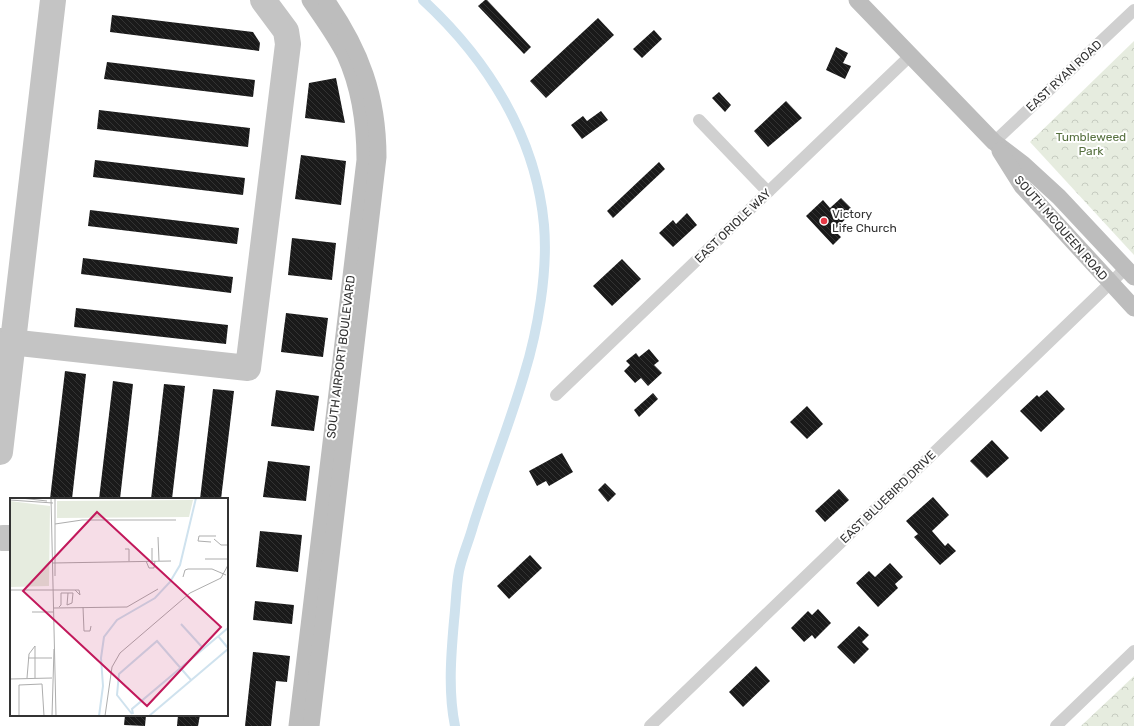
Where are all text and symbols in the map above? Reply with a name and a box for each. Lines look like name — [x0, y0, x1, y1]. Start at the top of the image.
street label: EAST RYAN ROAD — [1023, 37, 1105, 115]
park label: Tumbleweed Park — [1056, 130, 1126, 158]
street label: SOUTH MCQUEEN ROAD — [1012, 173, 1110, 283]
street label: EAST ORIOLE WAY — [692, 186, 774, 266]
place label: Victory Life Church — [832, 207, 897, 235]
marker: Victory Life Church — [819, 216, 829, 226]
street label: SOUTH AIRPORT BOULEVARD — [324, 275, 358, 439]
street label: EAST BLUEBIRD DRIVE — [837, 448, 939, 546]
inset map — [10, 498, 228, 716]

